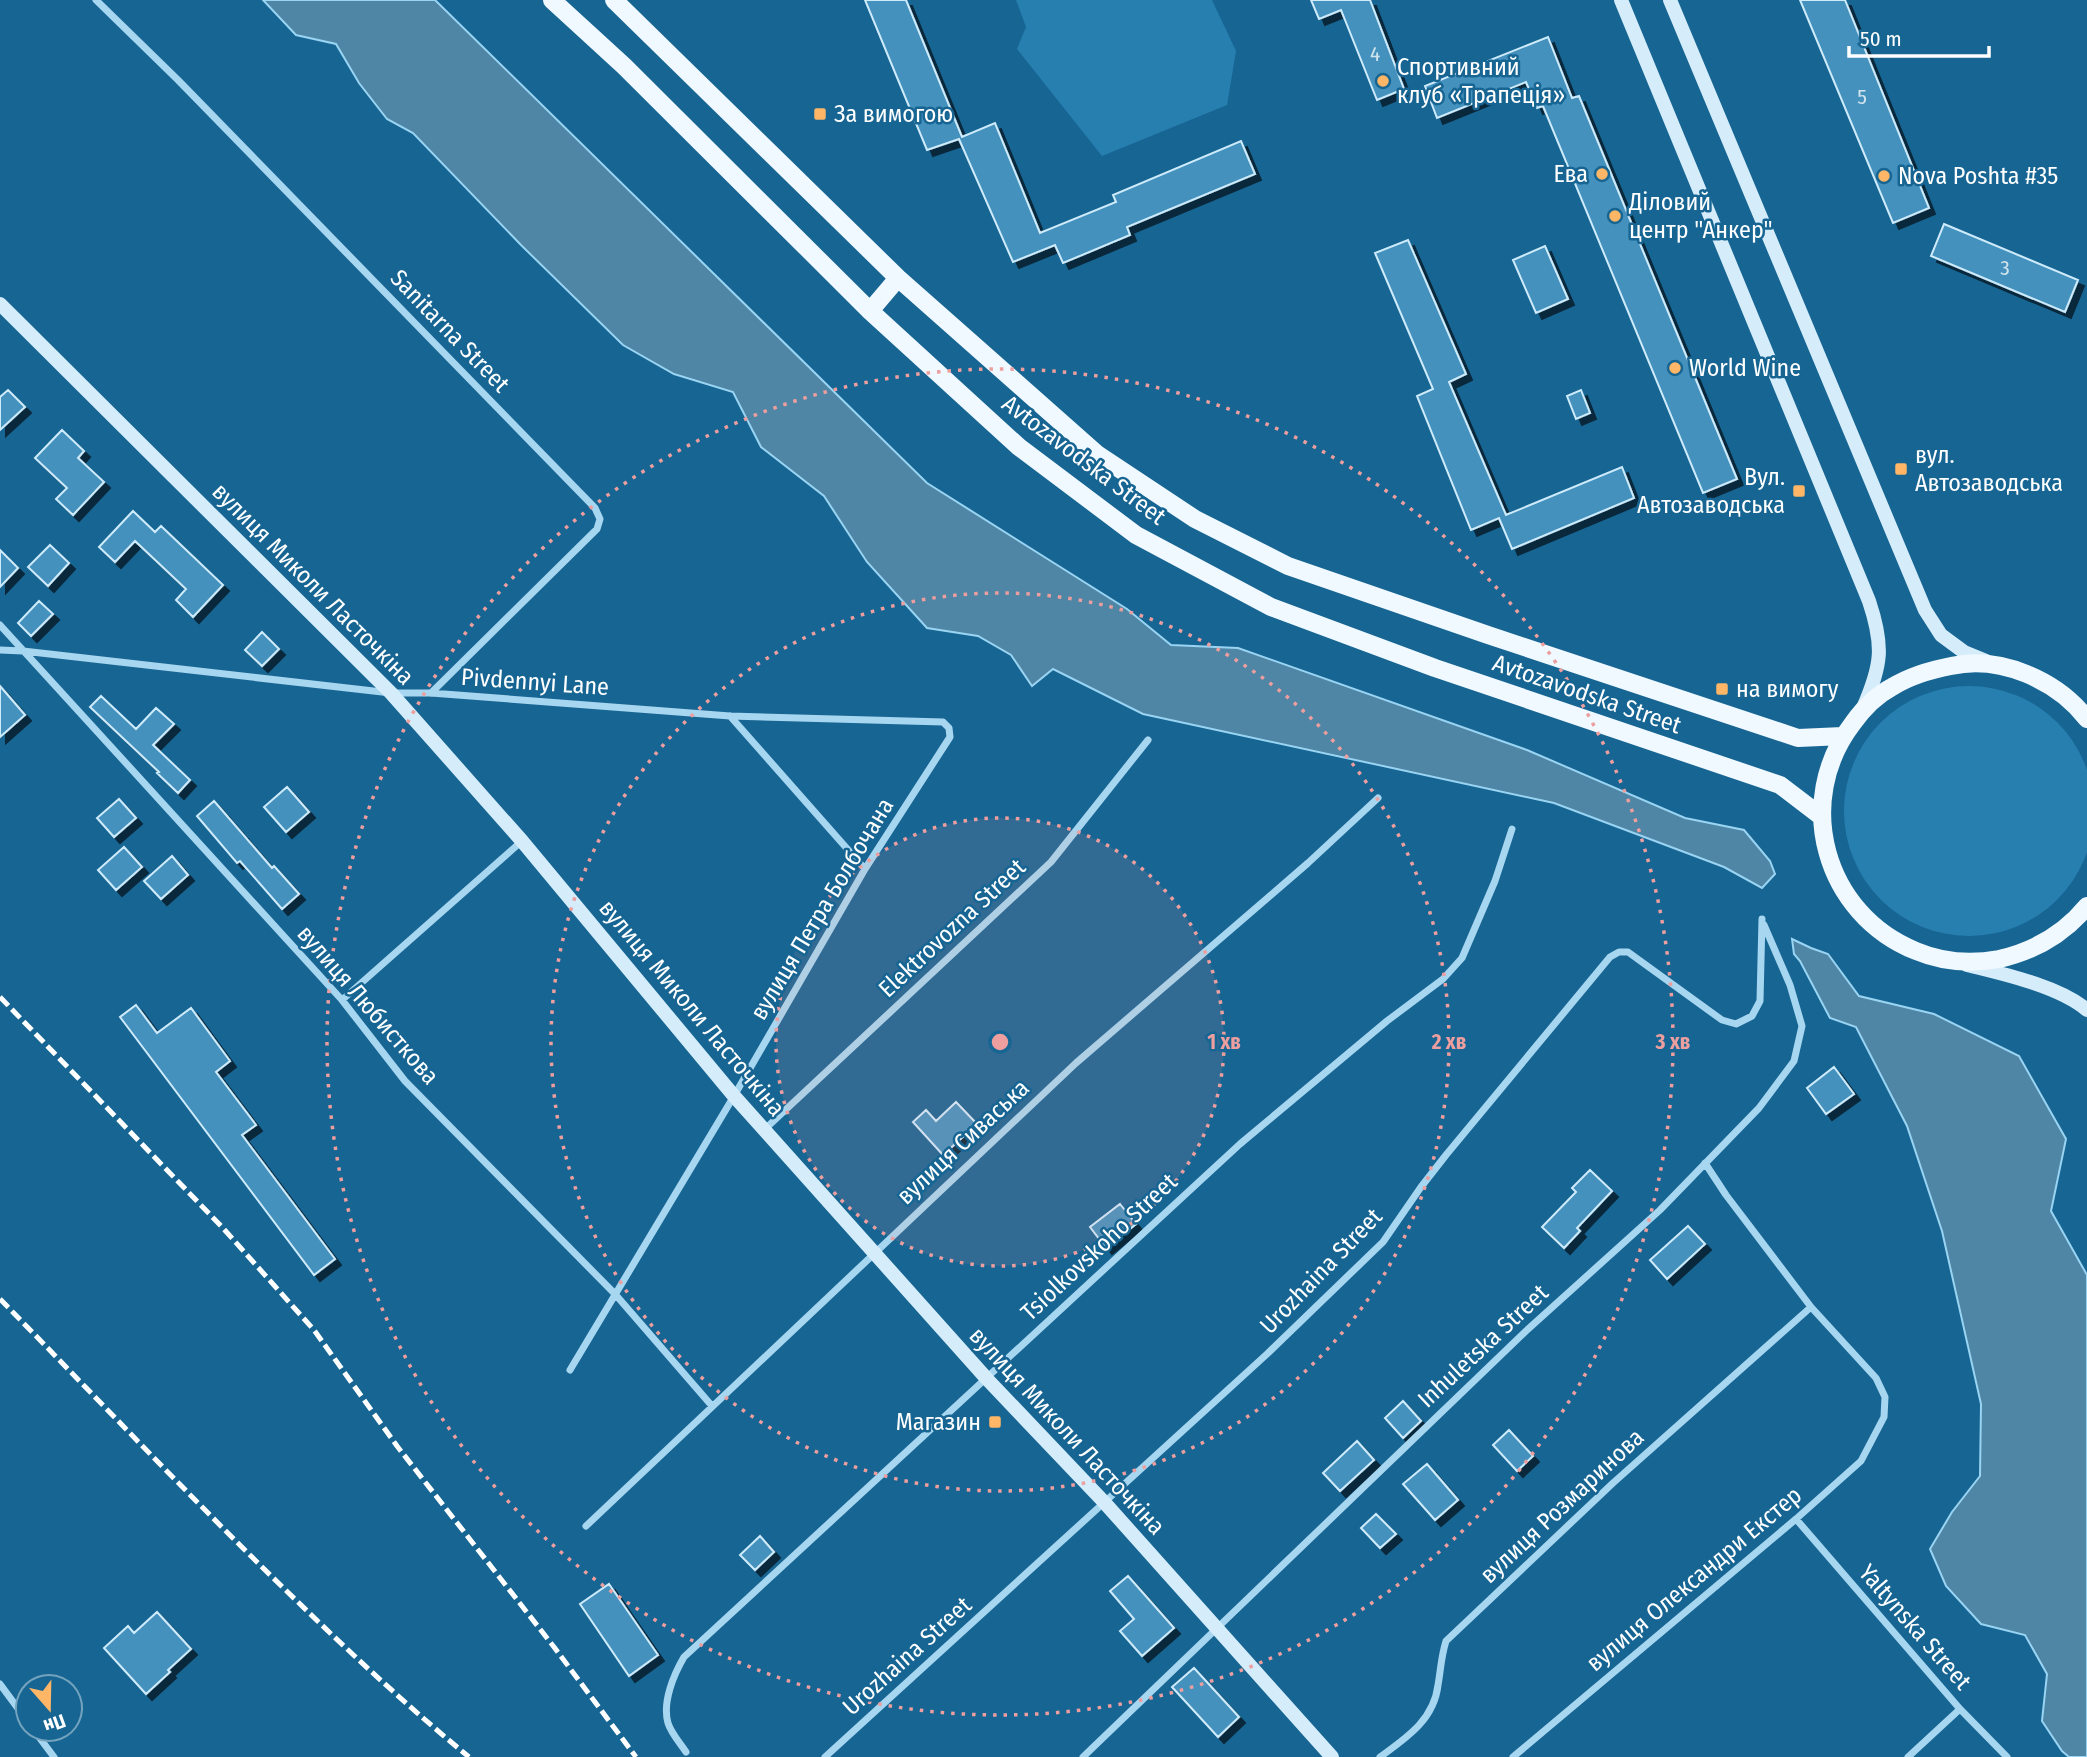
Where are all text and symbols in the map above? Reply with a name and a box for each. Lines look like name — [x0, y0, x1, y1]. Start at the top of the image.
scale bar — [1849, 14, 1989, 58]
text: 50 m — [1860, 26, 1902, 52]
house number: 4 — [1370, 41, 1380, 67]
place label: Спортивний клуб «Трапеція» — [1397, 53, 1565, 109]
marker: Спортивний клуб «Трапеція» — [1375, 73, 1391, 89]
house number: 5 — [1857, 84, 1867, 110]
place label: За вимогою — [834, 100, 953, 128]
marker: За вимогою — [812, 106, 828, 122]
place label: Ева — [1553, 160, 1588, 188]
place label: Nova Poshta #35 — [1898, 162, 2058, 190]
marker: Ева — [1594, 166, 1610, 182]
marker: Nova Poshta #35 — [1876, 168, 1892, 184]
place label: Діловий центр "Анкер" — [1628, 188, 1773, 244]
marker: Діловий центр "Анкер" — [1607, 208, 1623, 224]
house number: 3 — [2000, 255, 2010, 281]
street label: Sanitarna Street — [385, 264, 515, 398]
place label: World Wine — [1689, 354, 1801, 382]
marker: World Wine — [1667, 360, 1683, 376]
street label: Avtozavodska Street — [997, 389, 1171, 531]
place label: вул. Автозаводська — [1915, 441, 2063, 497]
marker: вул. Автозаводська — [1893, 461, 1909, 477]
place label: Вул. Автозаводська — [1637, 463, 1785, 519]
street label: вулиця Миколи Ласточкіна — [206, 477, 420, 691]
marker: Вул. Автозаводська — [1791, 483, 1807, 499]
street label: Avtozavodska Street — [1489, 649, 1685, 739]
street label: Pivdennyi Lane — [460, 663, 610, 701]
place label: на вимогу — [1736, 675, 1839, 703]
marker: на вимогу — [1714, 681, 1730, 697]
street label: вулиця Петра Болбочана — [745, 793, 899, 1025]
street label: Elektrovozna Street — [873, 853, 1031, 1003]
street label: вулиця Миколи Ласточкіна — [593, 894, 791, 1122]
street label: вулиця Любисткова — [291, 920, 445, 1090]
text: 1 хв — [1207, 1029, 1241, 1055]
text: 2 хв — [1431, 1029, 1467, 1055]
text: 3 хв — [1655, 1029, 1691, 1055]
centre of rings — [988, 1030, 1012, 1054]
street label: вулиця Сиваська — [891, 1074, 1035, 1210]
street label: Tsiolkovskoho Street — [1015, 1167, 1183, 1326]
street label: Urozhaina Street — [1254, 1202, 1388, 1339]
street label: Inhuletska Street — [1412, 1279, 1554, 1413]
street label: вулиця Миколи Ласточкіна — [963, 1321, 1171, 1541]
place label: Магазин — [896, 1408, 981, 1436]
marker: Магазин — [987, 1414, 1003, 1430]
street label: вулиця Розмаринова — [1475, 1423, 1649, 1589]
street label: вулиця Олександри Екстер — [1581, 1481, 1807, 1677]
street label: Yaltynska Street — [1853, 1559, 1977, 1695]
street label: Urozhaina Street — [837, 1591, 977, 1721]
north arrow — [14, 1673, 84, 1743]
text: Пн — [41, 1709, 69, 1738]

